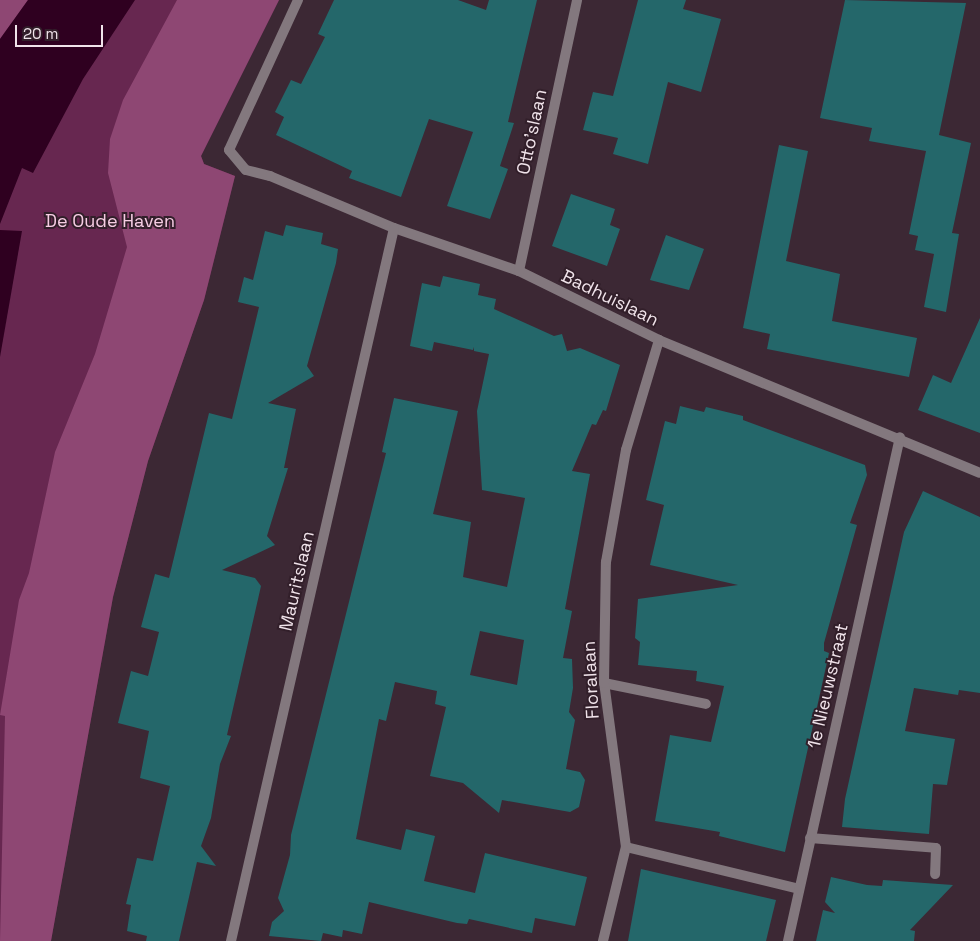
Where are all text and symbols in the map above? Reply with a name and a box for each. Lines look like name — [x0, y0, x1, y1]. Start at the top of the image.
scale bar — [18, 15, 105, 47]
text: 20 m — [23, 24, 58, 43]
street label: Otto'slaan — [512, 87, 552, 177]
park label: De Oude Haven — [45, 210, 175, 232]
street label: Badhuislaan — [558, 265, 662, 331]
street label: Mauritslaan — [275, 529, 319, 633]
street label: 1e Nieuwstraat — [803, 621, 853, 751]
street label: Floralaan — [578, 640, 604, 720]

